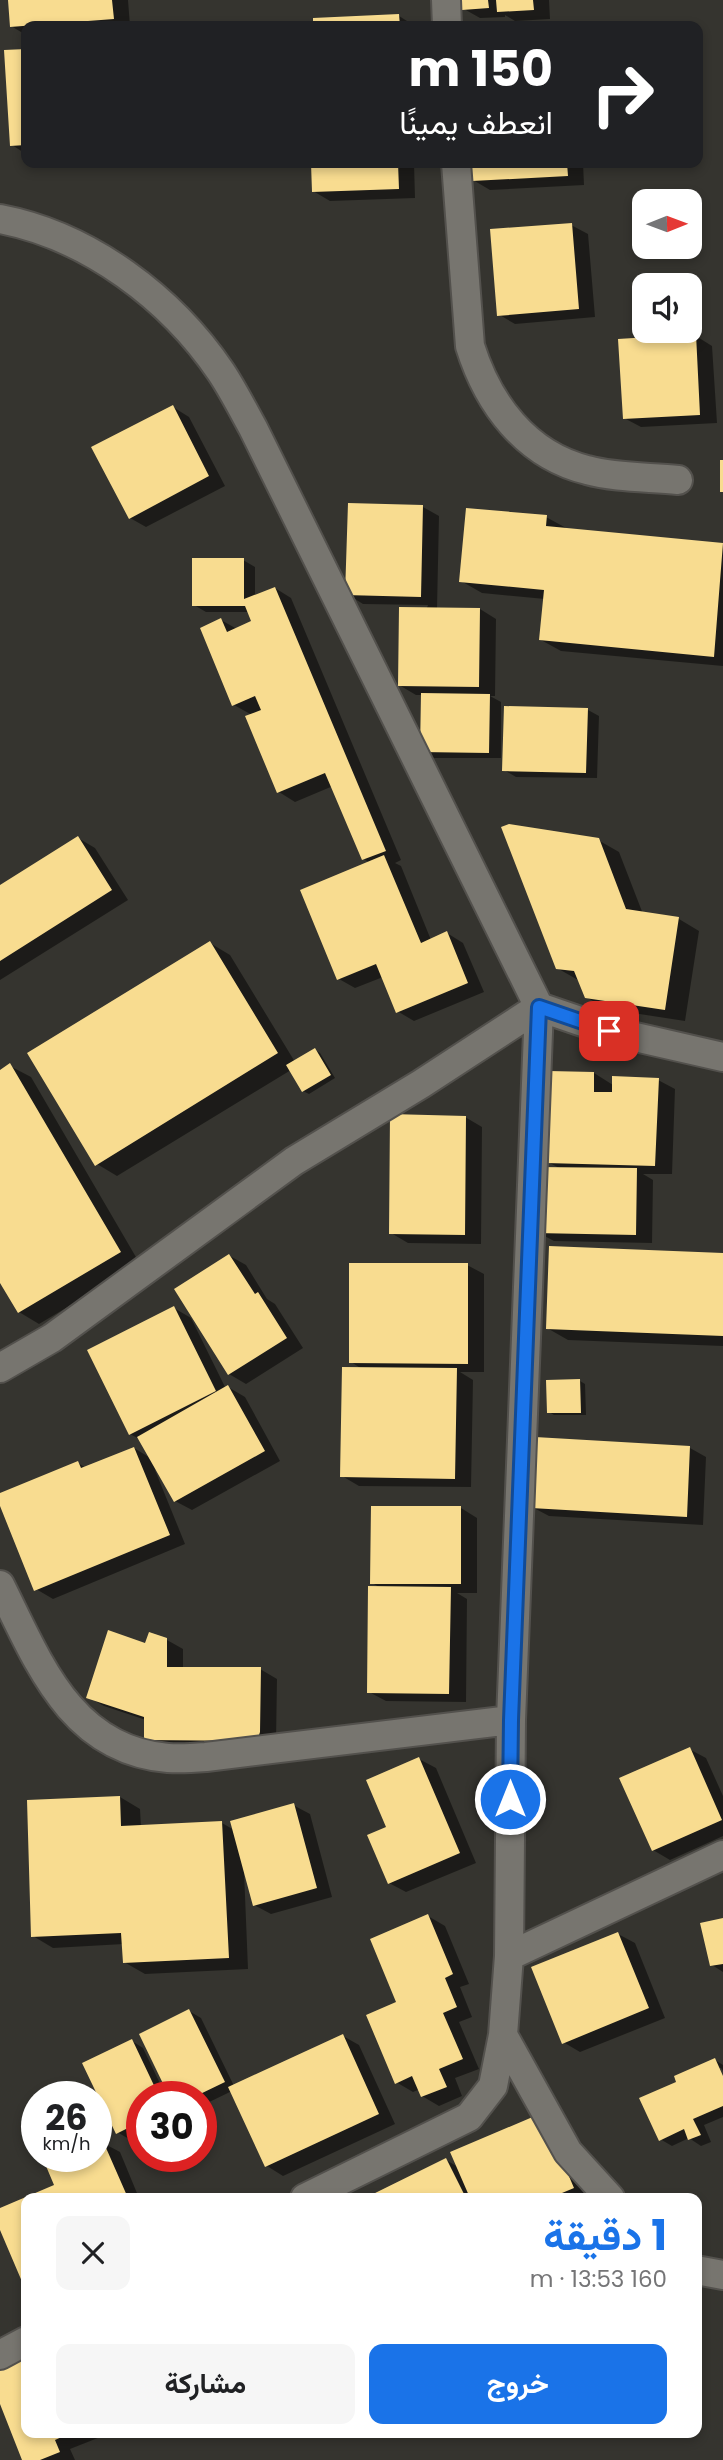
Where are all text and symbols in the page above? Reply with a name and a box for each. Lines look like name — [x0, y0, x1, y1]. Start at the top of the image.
text: 150 m — [408, 35, 553, 103]
icon: right — [577, 49, 668, 140]
text: انعطف يمينًا — [399, 100, 553, 145]
north arrow — [632, 189, 702, 259]
map controls — [632, 189, 702, 343]
button: sound — [632, 273, 702, 343]
pin — [579, 1001, 639, 1061]
icon: arrive — [590, 1012, 628, 1050]
position arrow — [473, 1762, 547, 1836]
speed limit sign: 30 — [126, 2081, 217, 2172]
text: 26 — [45, 2093, 88, 2142]
text: km/h — [43, 2131, 90, 2156]
text: 1 دقيقة — [543, 2206, 667, 2265]
button: close — [56, 2216, 130, 2290]
text: 160 m · 13:53 — [530, 2263, 667, 2295]
button: مشاركة — [56, 2344, 355, 2424]
button: خروج — [369, 2344, 667, 2424]

